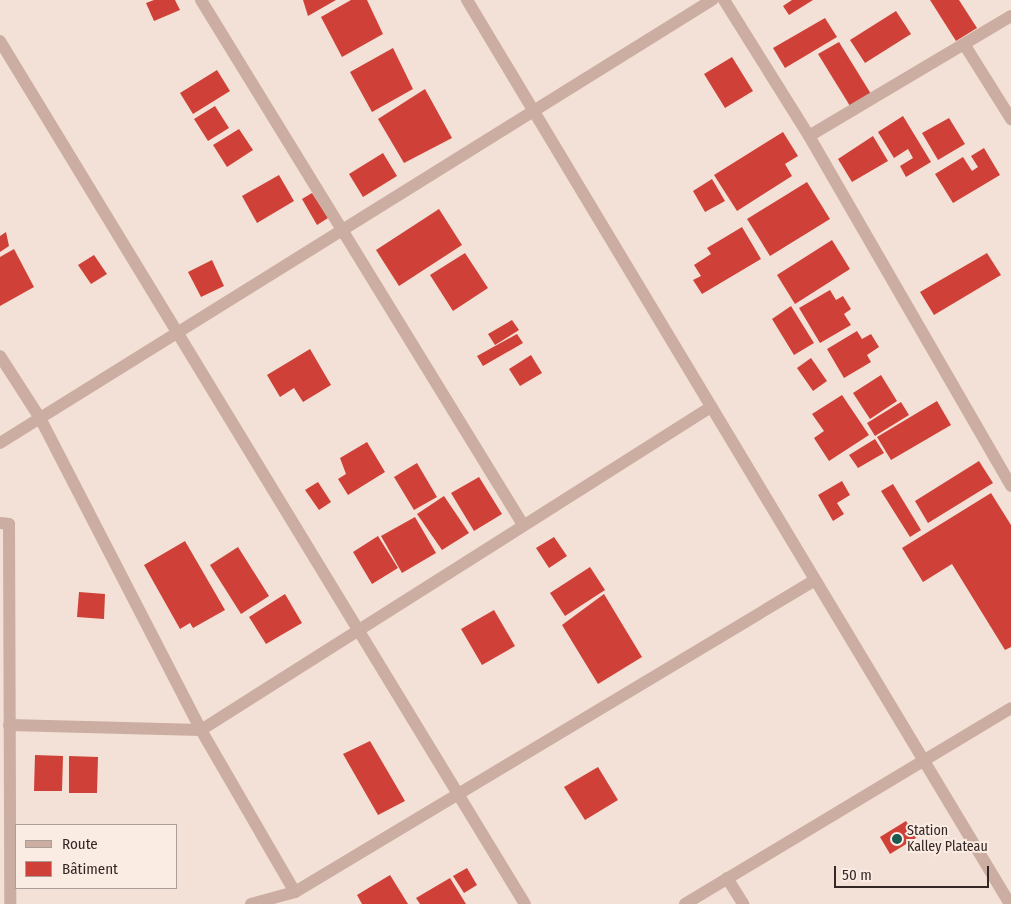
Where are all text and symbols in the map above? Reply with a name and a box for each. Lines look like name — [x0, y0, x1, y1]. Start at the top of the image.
place label: Station Kalley Plateau — [907, 823, 988, 856]
legend — [15, 824, 178, 889]
marker: Station Kalley Plateau — [891, 833, 903, 845]
text: Route — [62, 835, 98, 853]
scale bar — [836, 856, 991, 888]
text: Bâtiment — [62, 860, 118, 878]
text: 50 m — [842, 866, 872, 884]

